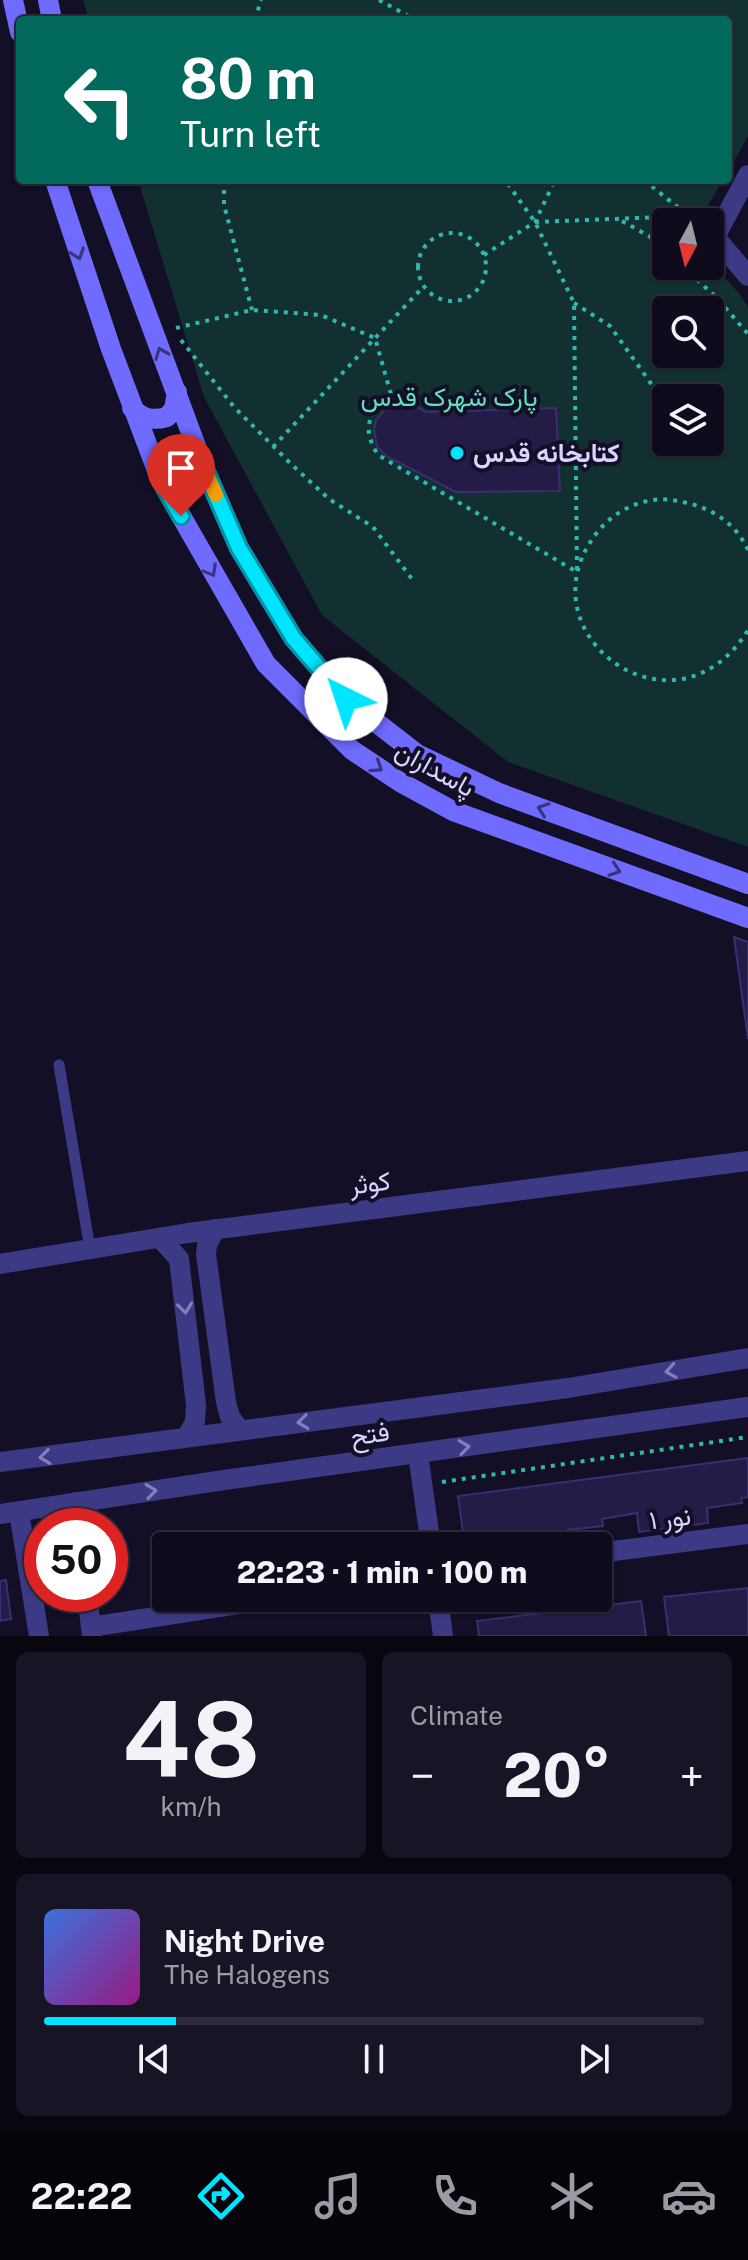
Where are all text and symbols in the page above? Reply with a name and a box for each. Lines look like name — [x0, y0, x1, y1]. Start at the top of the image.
text: 80 m — [180, 46, 316, 112]
icon: left — [48, 48, 152, 152]
text: Turn left — [180, 113, 321, 155]
north arrow — [652, 208, 724, 280]
map controls — [652, 208, 724, 456]
one-way arrow — [69, 247, 85, 261]
button: search — [652, 296, 724, 368]
one-way arrow — [154, 346, 171, 360]
park label: پارک شهرک قدس — [360, 381, 538, 415]
button: layers — [652, 384, 724, 456]
pin — [147, 434, 215, 516]
place label: کتابخانه قدس — [473, 437, 620, 469]
marker: کتابخانه قدس — [448, 444, 466, 462]
icon: arrive — [159, 446, 203, 490]
one-way arrow — [201, 562, 217, 577]
position arrow — [304, 657, 388, 741]
street label: پاسداران — [389, 734, 480, 806]
one-way arrow — [369, 757, 383, 772]
one-way arrow — [537, 802, 551, 819]
one-way arrow — [607, 860, 621, 876]
street label: کوثر — [347, 1165, 392, 1202]
one-way arrow — [176, 1302, 193, 1315]
one-way arrow — [664, 1362, 678, 1379]
one-way arrow — [296, 1413, 309, 1430]
street label: فتح — [348, 1415, 392, 1455]
one-way arrow — [458, 1439, 471, 1456]
one-way arrow — [38, 1448, 51, 1465]
one-way arrow — [145, 1483, 158, 1500]
street label: نور ۱ — [647, 1500, 693, 1536]
speed limit sign: 50 — [24, 1508, 128, 1612]
text: 22:23 · 1 min · 100 m — [237, 1554, 527, 1590]
text: 48 — [122, 1678, 260, 1800]
text: Climate — [410, 1700, 503, 1731]
text: 20° — [503, 1740, 611, 1811]
text: − — [410, 1750, 434, 1802]
text: + — [680, 1750, 704, 1802]
text: km/h — [160, 1791, 222, 1822]
text: Night Drive — [164, 1923, 325, 1959]
text: The Halogens — [164, 1959, 330, 1990]
icon: previous — [132, 2037, 176, 2081]
icon: pause — [352, 2037, 396, 2081]
icon: next — [572, 2037, 616, 2081]
icon: directions — [193, 2168, 249, 2224]
icon: music — [310, 2168, 366, 2224]
icon: phone — [427, 2168, 483, 2224]
icon: climate — [544, 2168, 600, 2224]
icon: car — [661, 2168, 717, 2224]
text: 22:22 — [31, 2175, 132, 2217]

